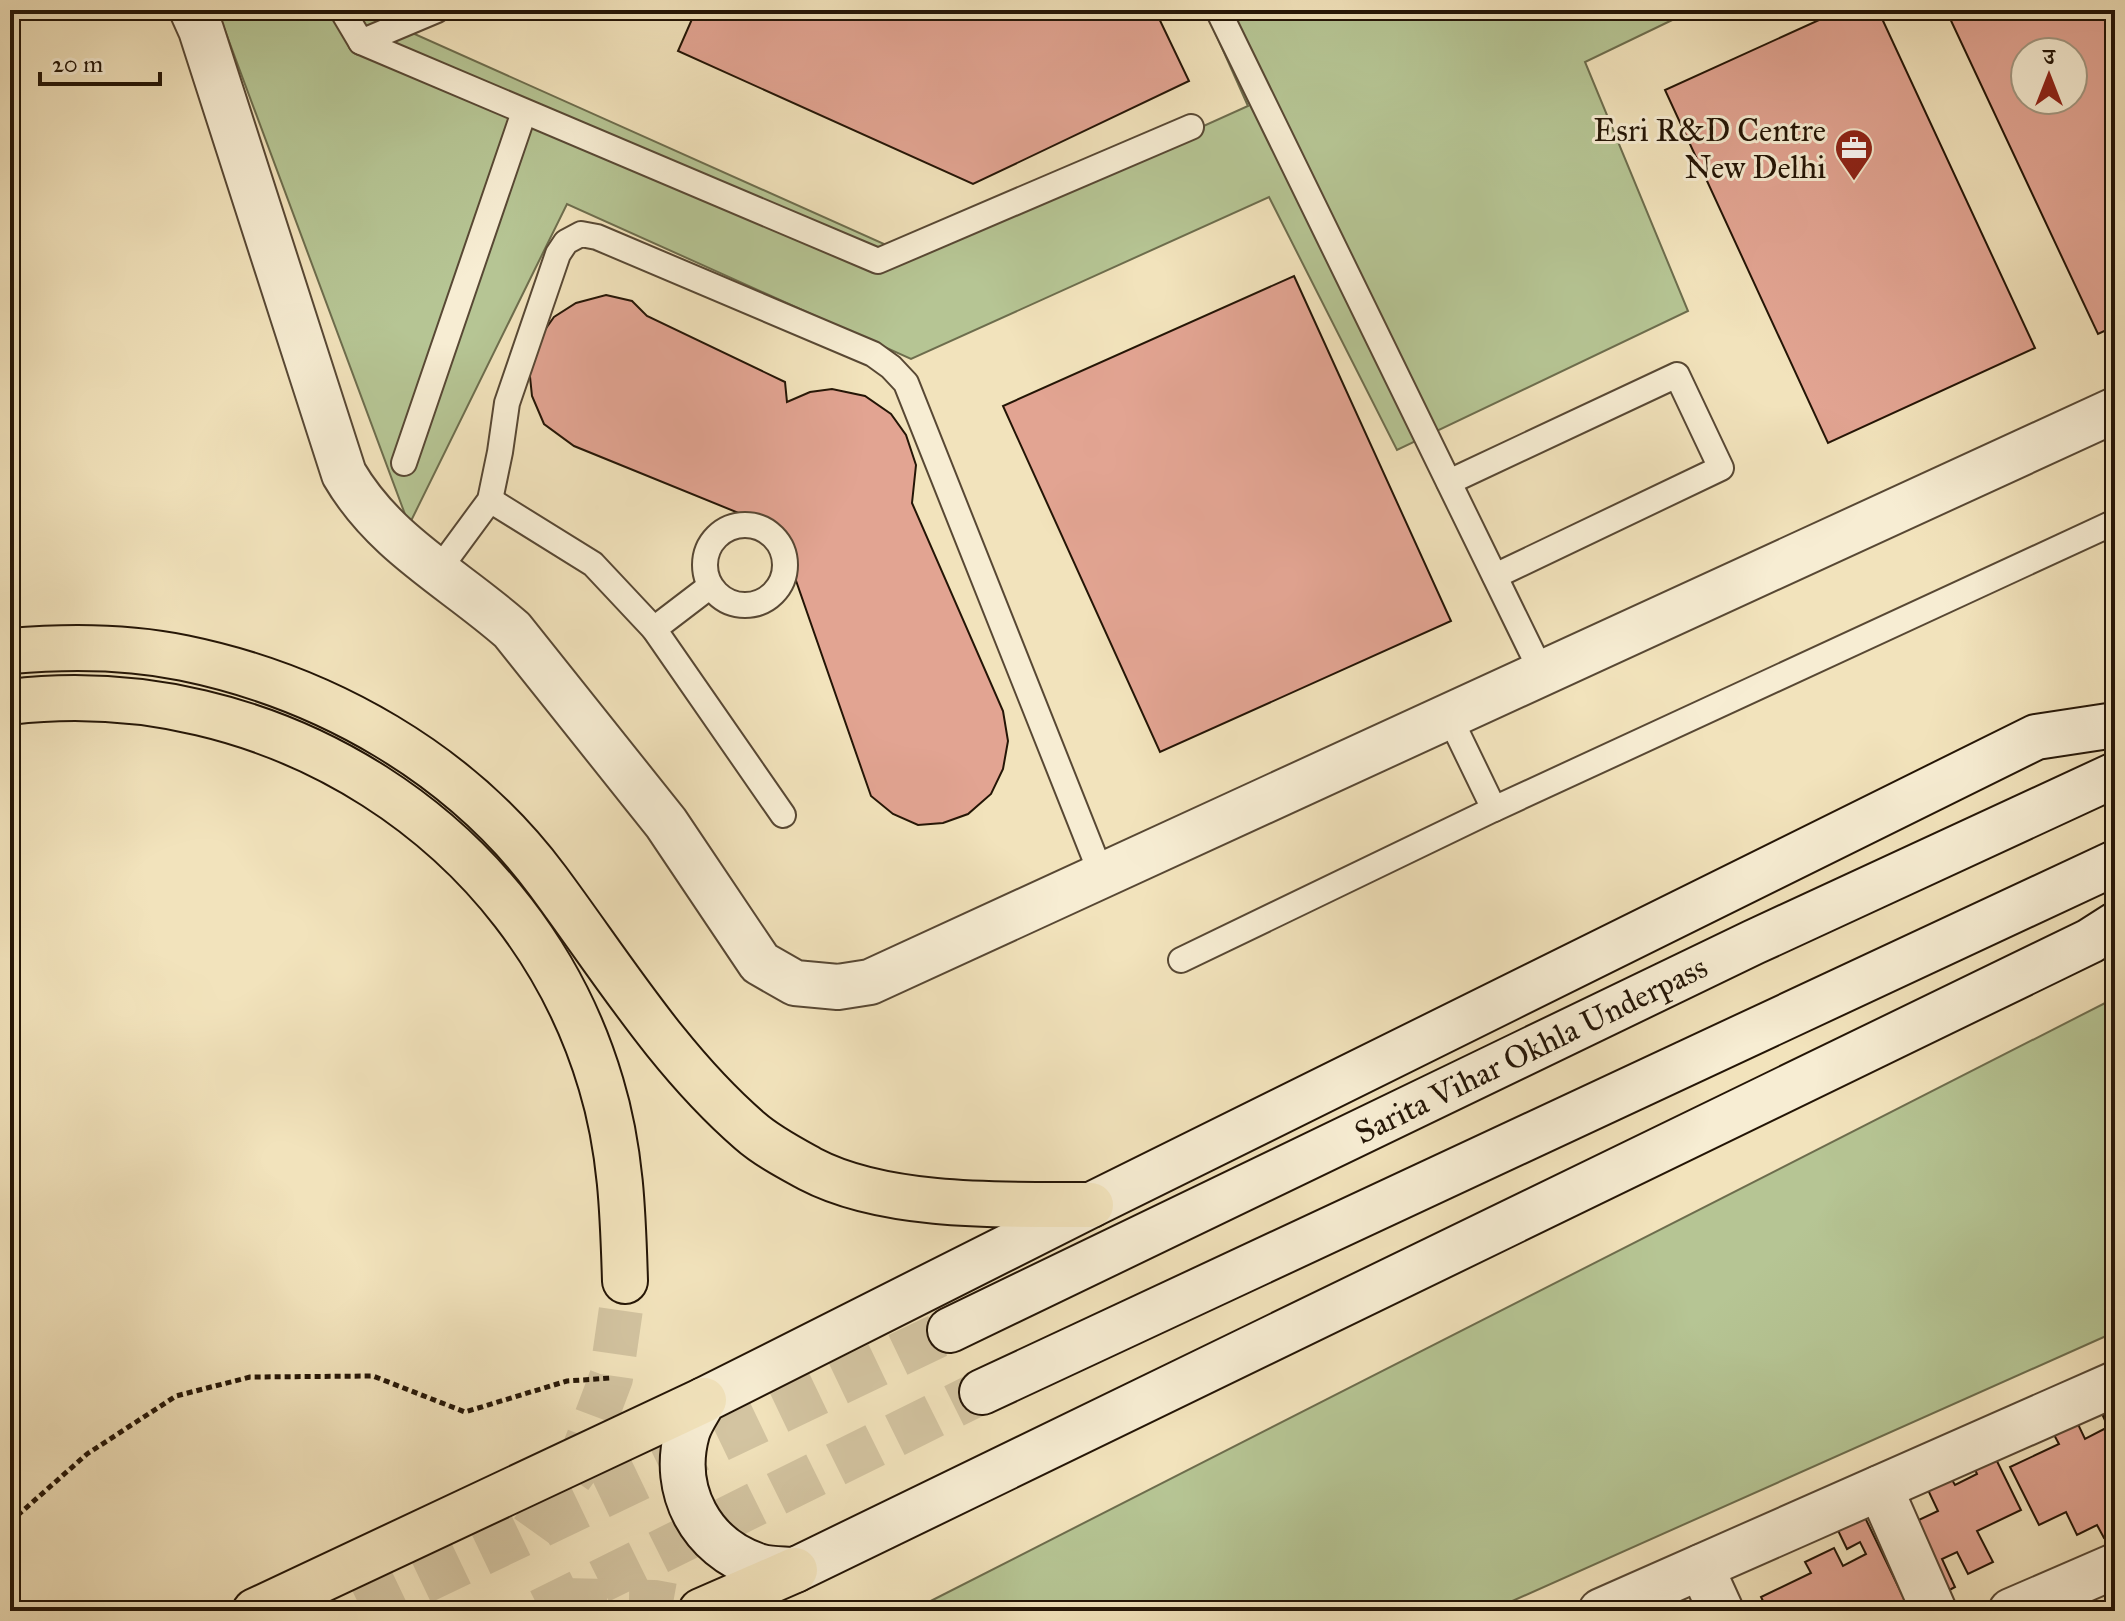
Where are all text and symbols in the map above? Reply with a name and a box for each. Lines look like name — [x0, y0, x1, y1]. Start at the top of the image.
scale bar — [40, 36, 160, 86]
north arrow — [2009, 36, 2089, 116]
text: उ — [2041, 43, 2056, 70]
text: 20 m — [52, 49, 103, 79]
place label: Esri R&D Centre New Delhi — [1593, 111, 1826, 187]
office icon: Esri R&D Centre New Delhi — [1833, 127, 1875, 182]
street label: Sarita Vihar Okhla Underpass — [1348, 948, 1714, 1152]

